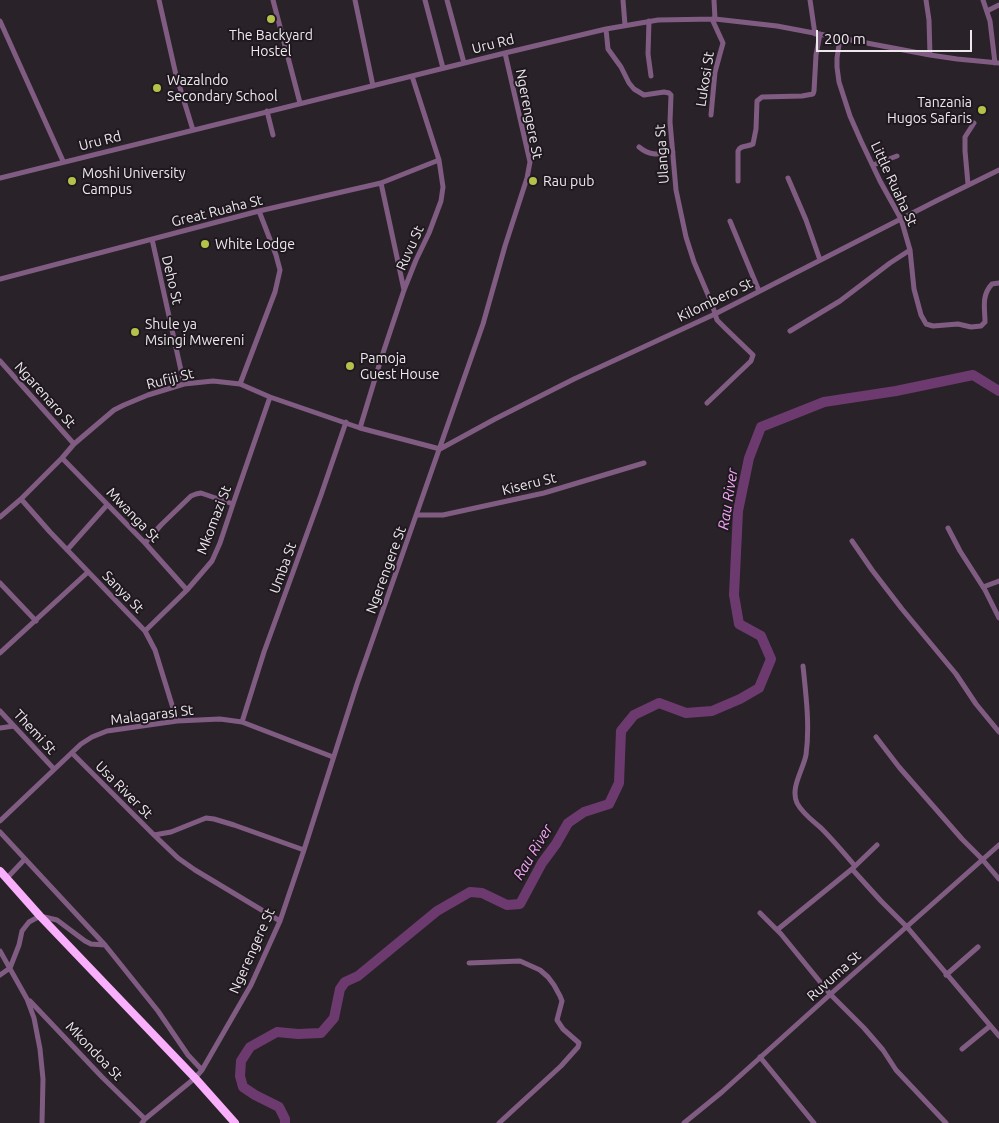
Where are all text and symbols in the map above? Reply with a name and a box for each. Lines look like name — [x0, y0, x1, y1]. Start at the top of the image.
marker: The Backyard Hostel — [265, 13, 277, 25]
scale bar — [819, 20, 975, 52]
place label: The Backyard Hostel — [229, 27, 313, 59]
text: 200 m — [824, 30, 866, 47]
street label: Uru Rd — [470, 31, 516, 57]
street label: Lukosi St — [692, 50, 718, 108]
street label: Ngerengere St — [512, 67, 546, 161]
place label: Wazalndo Secondary School — [167, 72, 278, 104]
marker: Wazalndo Secondary School — [151, 82, 163, 94]
place label: Tanzania Hugos Safaris — [887, 94, 972, 126]
marker: Tanzania Hugos Safaris — [976, 104, 988, 116]
street label: Ulanga St — [652, 124, 672, 184]
street label: Uru Rd — [77, 128, 123, 154]
street label: Little Ruaha St — [867, 139, 921, 229]
place label: Moshi University Campus — [82, 165, 186, 198]
place label: Rau pub — [543, 173, 594, 189]
marker: Moshi University Campus — [66, 175, 78, 187]
marker: Rau pub — [527, 175, 539, 187]
street label: Great Ruaha St — [170, 192, 264, 230]
street label: Ruvu St — [393, 223, 427, 273]
place label: White Lodge — [215, 236, 295, 252]
marker: White Lodge — [199, 238, 211, 250]
street label: Deho St — [158, 254, 186, 306]
street label: Kilombero St — [675, 275, 755, 325]
place label: Shule ya Msingi Mwereni — [145, 316, 244, 348]
marker: Shule ya Msingi Mwereni — [129, 326, 141, 338]
place label: Pamoja Guest House — [360, 350, 440, 382]
street label: Ngarenaro St — [11, 359, 79, 431]
marker: Pamoja Guest House — [344, 360, 356, 372]
street label: Rufiji St — [145, 365, 195, 393]
water label: Rau River — [714, 467, 742, 531]
street label: Kiseru St — [500, 469, 558, 499]
street label: Mkomazi St — [193, 483, 235, 557]
street label: Mwanga St — [103, 484, 163, 546]
street label: Ngerengere St — [362, 524, 410, 616]
street label: Umba St — [266, 540, 300, 596]
street label: Sanya St — [99, 567, 147, 617]
street label: Malagarasi St — [110, 702, 194, 728]
street label: Themi St — [10, 706, 60, 758]
street label: Usa River St — [92, 758, 156, 822]
water label: Rau River — [509, 821, 557, 883]
street label: Ngerengere St — [226, 906, 278, 996]
street label: Ruvuma St — [804, 947, 864, 1005]
street label: Mkondoa St — [62, 1018, 126, 1084]

